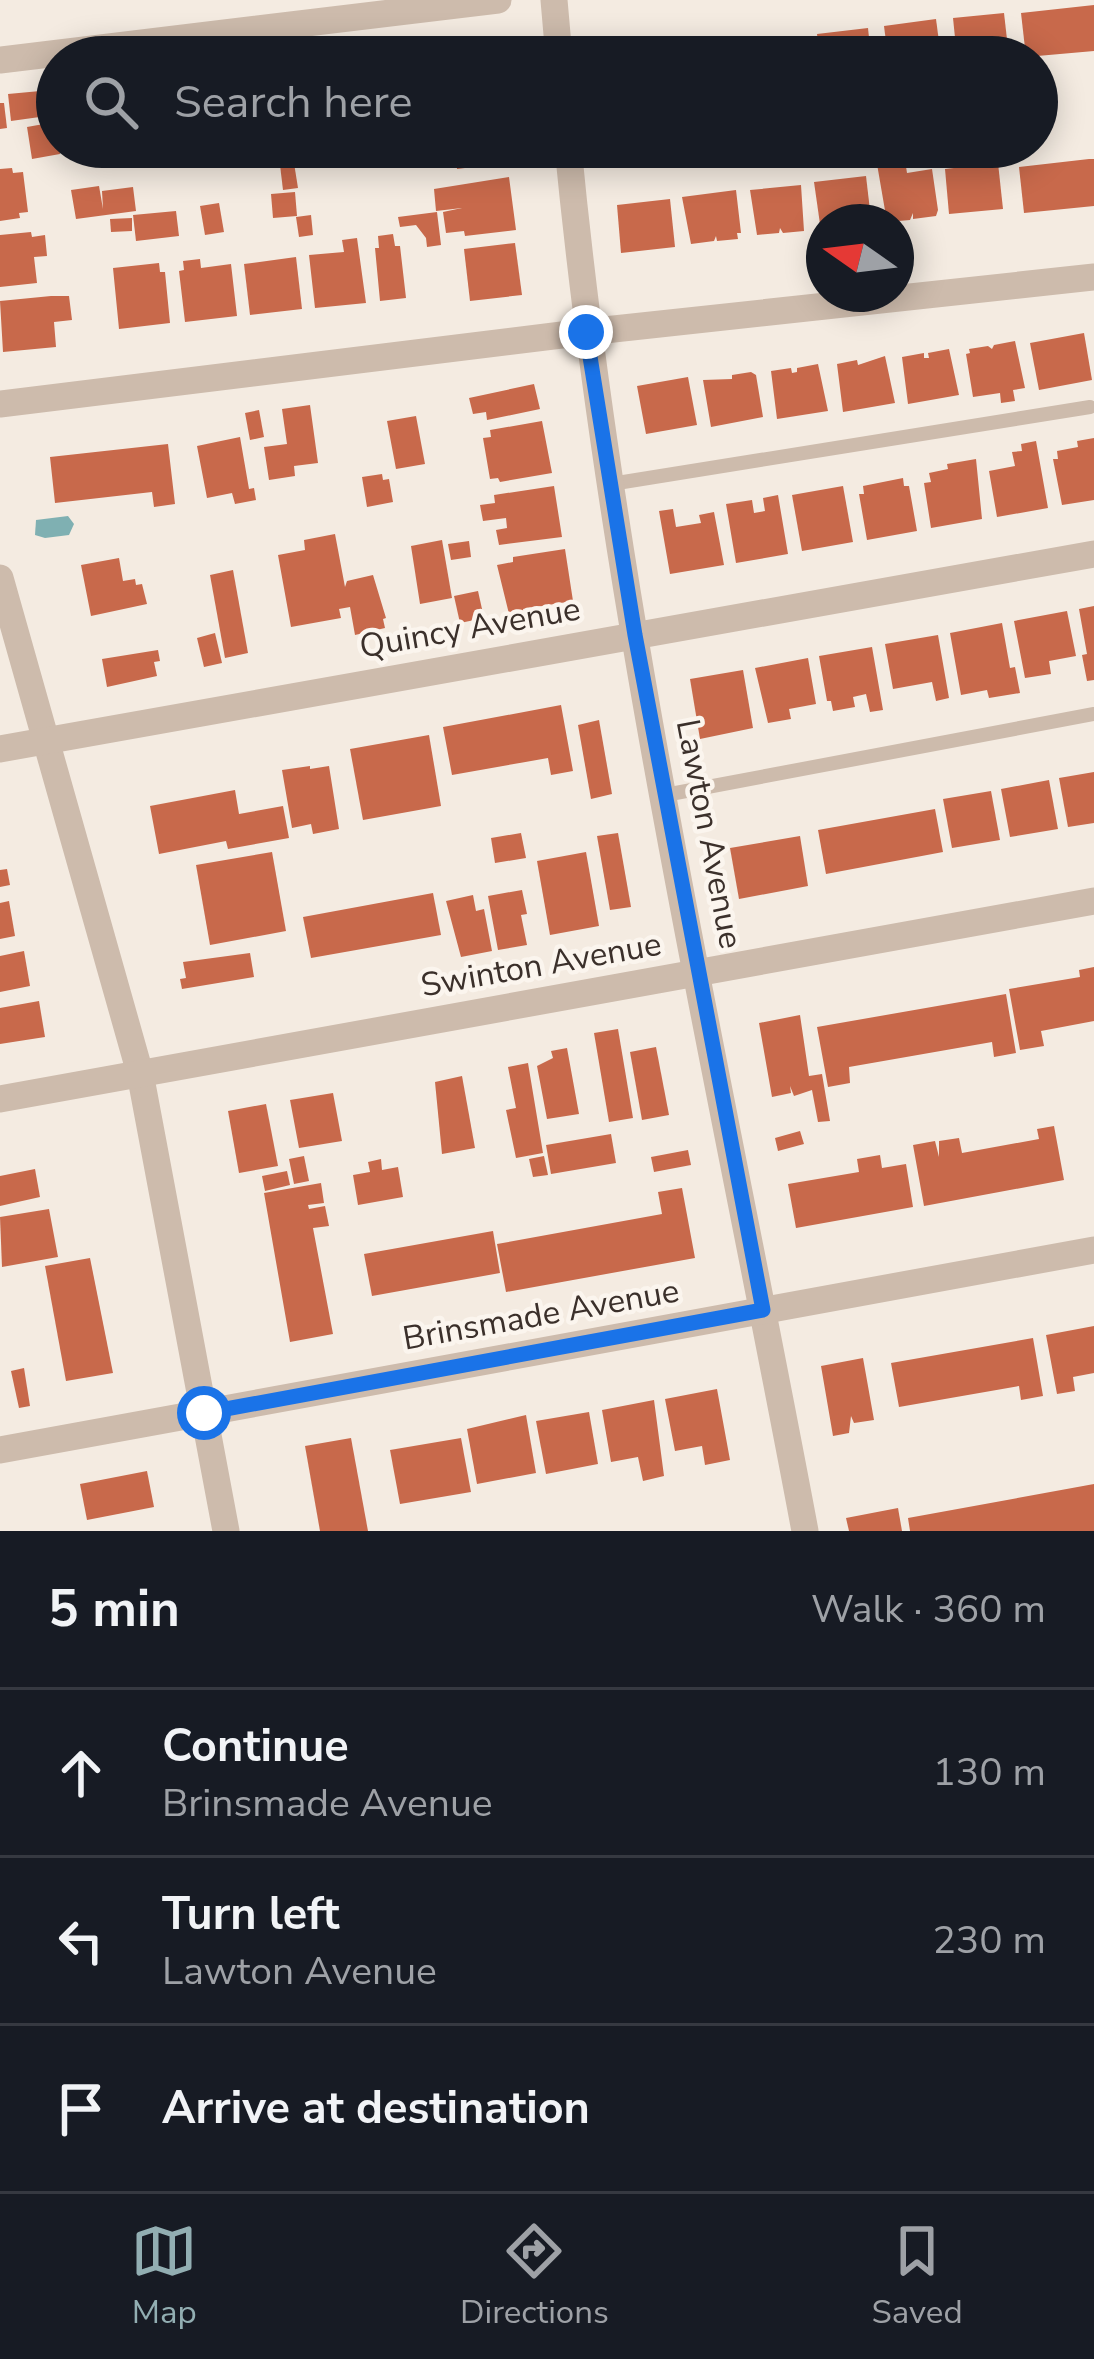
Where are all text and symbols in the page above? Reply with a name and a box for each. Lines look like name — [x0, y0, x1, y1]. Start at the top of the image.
search box — [36, 36, 1058, 168]
icon: search — [78, 69, 144, 135]
text: Search here — [174, 72, 413, 133]
north arrow — [806, 204, 914, 312]
route end — [559, 305, 613, 359]
street label: Quincy Avenue — [356, 586, 584, 670]
street label: Lawton Avenue — [665, 716, 753, 952]
street label: Swinton Avenue — [417, 922, 665, 1008]
street label: Brinsmade Avenue — [399, 1269, 683, 1361]
route start — [177, 1386, 231, 1440]
text: 5 min — [48, 1574, 180, 1644]
text: Walk · 360 m — [811, 1583, 1046, 1636]
text: Continue — [162, 1716, 349, 1777]
icon: ahead — [48, 1740, 114, 1806]
text: 130 m — [932, 1746, 1046, 1799]
text: Brinsmade Avenue — [162, 1777, 493, 1830]
text: Turn left — [162, 1884, 340, 1945]
icon: left — [48, 1908, 114, 1974]
text: 230 m — [932, 1914, 1046, 1967]
text: Lawton Avenue — [162, 1945, 437, 1998]
icon: arrive — [48, 2076, 114, 2142]
text: Arrive at destination — [162, 2078, 590, 2139]
tab: Map — [131, 2218, 197, 2335]
tab: Directions — [460, 2218, 609, 2335]
tab: Saved — [871, 2218, 963, 2335]

